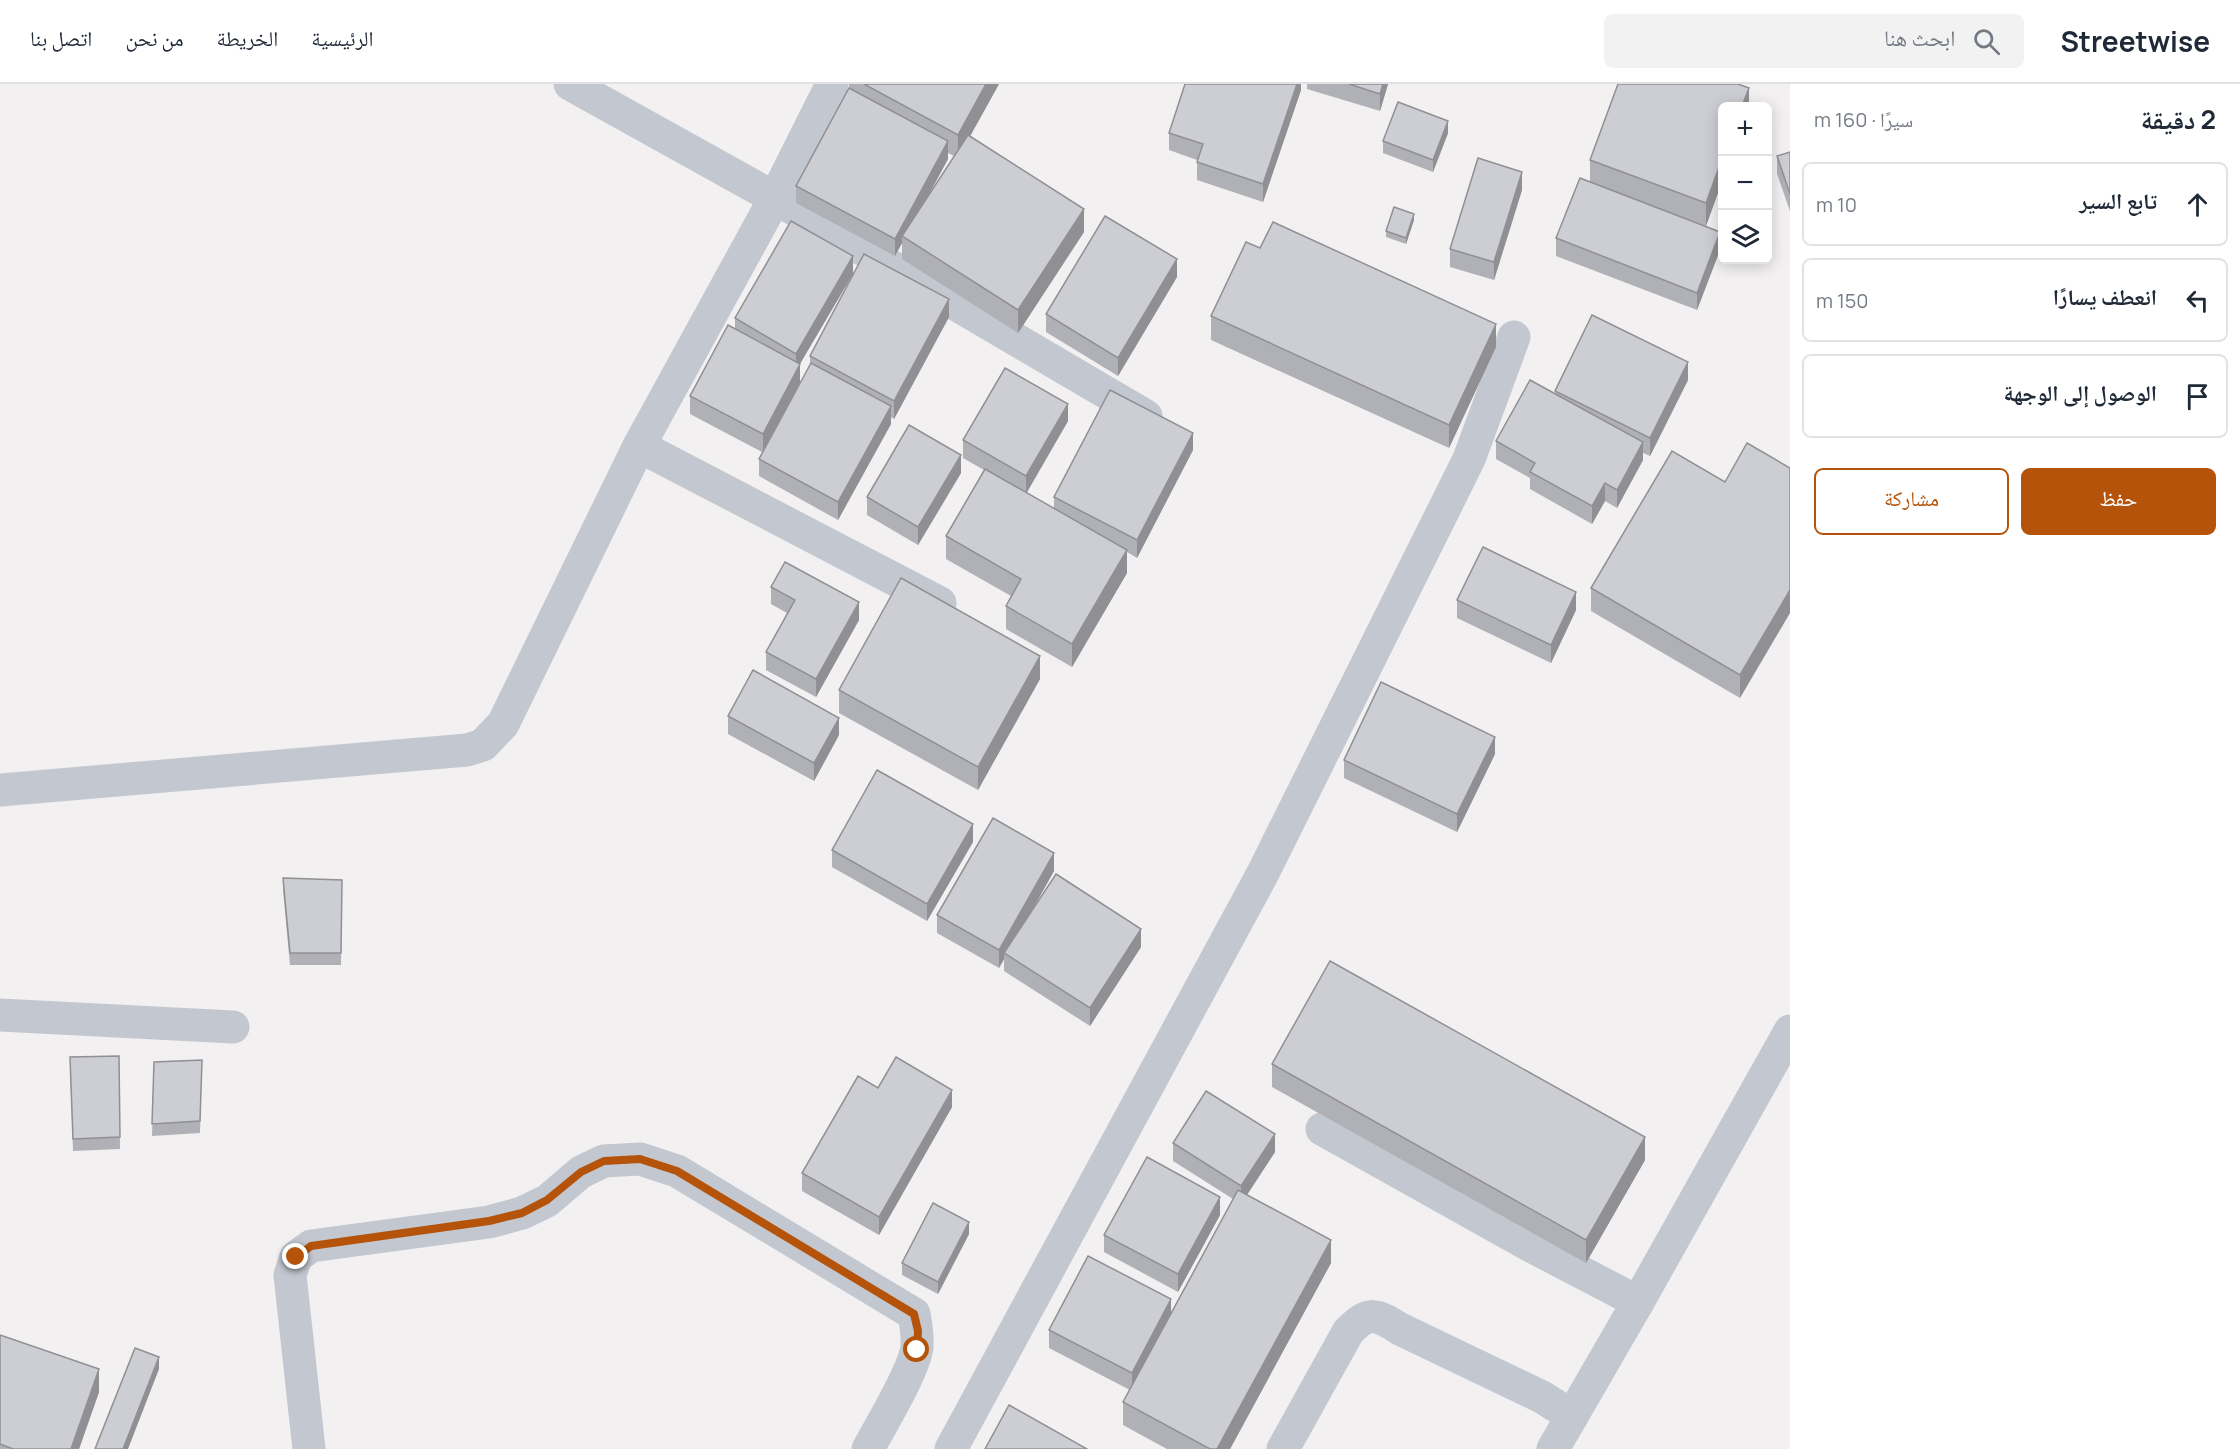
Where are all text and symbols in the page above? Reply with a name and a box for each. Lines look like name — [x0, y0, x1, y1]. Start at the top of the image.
search box — [1604, 14, 2024, 68]
text: Streetwise — [2060, 22, 2210, 60]
text: ابحث هنا — [1884, 23, 1955, 53]
text: اتصل بنا — [30, 24, 92, 52]
text: من نحن — [125, 24, 183, 52]
text: الخريطة — [216, 24, 278, 52]
text: الرئيسية — [311, 24, 374, 52]
icon: search — [1970, 25, 2003, 58]
text: 2 دقيقة — [2141, 101, 2216, 137]
map controls — [1718, 102, 1772, 264]
button: + — [1718, 102, 1772, 156]
text: سيرًا · 160 m — [1814, 106, 1913, 133]
button: − — [1718, 156, 1772, 210]
text: تابع السير — [2079, 186, 2157, 216]
icon: ahead — [2181, 188, 2214, 221]
text: 10 m — [1816, 191, 1857, 218]
button: layers — [1718, 210, 1772, 264]
text: انعطف يسارًا — [2053, 282, 2157, 312]
icon: left — [2181, 284, 2214, 317]
text: 150 m — [1816, 287, 1869, 314]
text: الوصول إلى الوجهة — [2004, 378, 2157, 408]
icon: arrive — [2181, 380, 2214, 413]
button: مشاركة — [1814, 468, 2009, 535]
button: حفظ — [2021, 468, 2216, 535]
route end — [282, 1243, 308, 1269]
route start — [903, 1336, 929, 1362]

